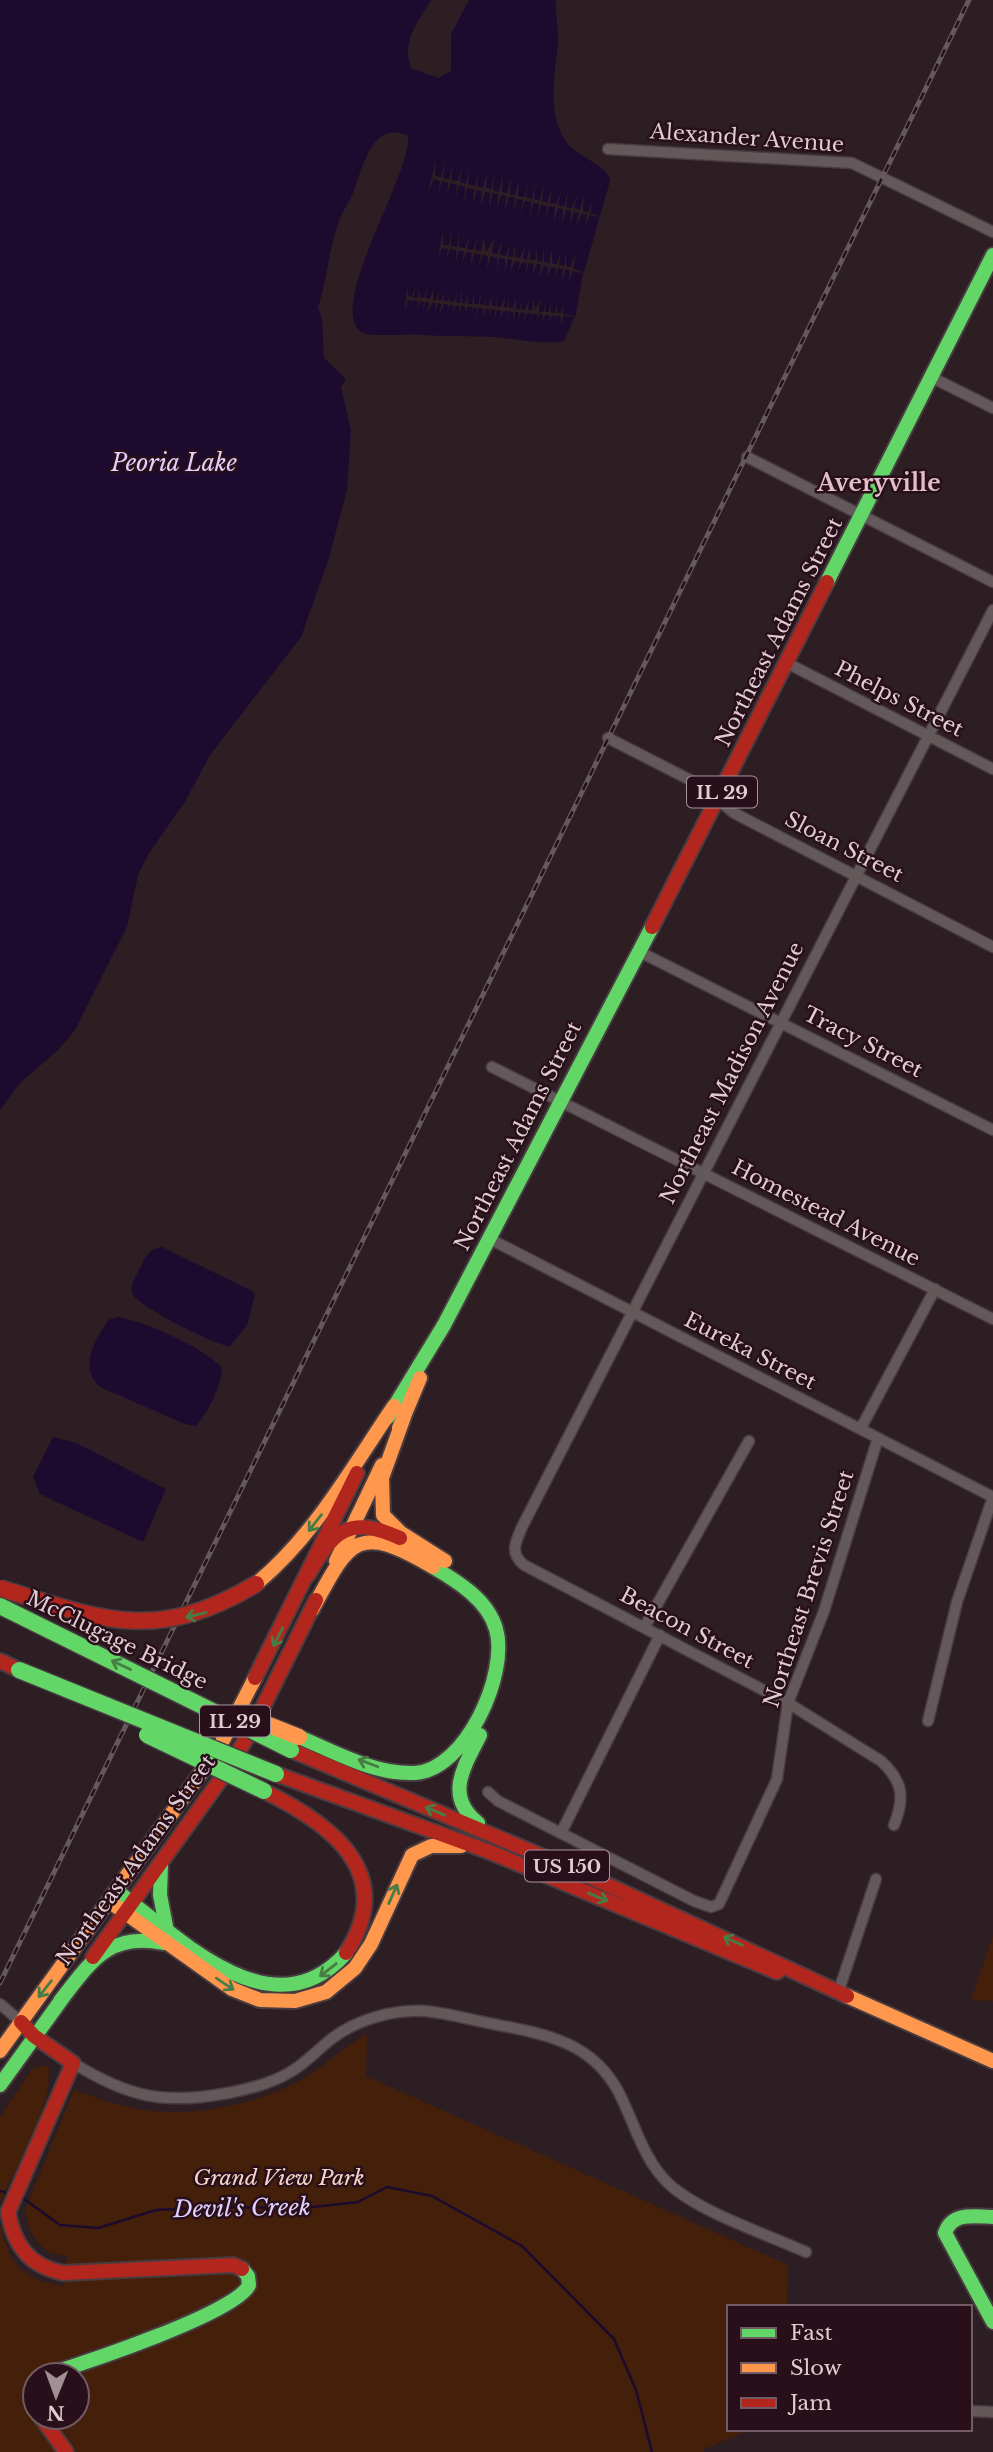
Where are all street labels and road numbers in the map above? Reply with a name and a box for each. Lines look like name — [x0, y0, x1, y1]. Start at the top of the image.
street label: Alexander Avenue — [648, 118, 845, 158]
street label: Northeast Adams Street — [710, 513, 848, 751]
street label: Phelps Street — [830, 655, 968, 743]
road number: IL 29 — [687, 776, 757, 807]
street label: Sloan Street — [780, 806, 908, 888]
street label: Northeast Madison Avenue — [655, 938, 809, 1208]
street label: Tracy Street — [799, 1001, 927, 1083]
street label: Northeast Adams Street — [449, 1017, 587, 1255]
street label: Homestead Avenue — [728, 1154, 924, 1272]
street label: Eureka Street — [680, 1307, 820, 1395]
street label: Northeast Brevis Street — [758, 1467, 860, 1711]
street label: Beacon Street — [615, 1582, 759, 1674]
street label: McClugage Bridge — [22, 1585, 212, 1695]
road number: IL 29 — [200, 1706, 270, 1736]
street label: Northeast Adams Street — [51, 1750, 221, 1970]
road number: US 150 — [525, 1850, 609, 1882]

